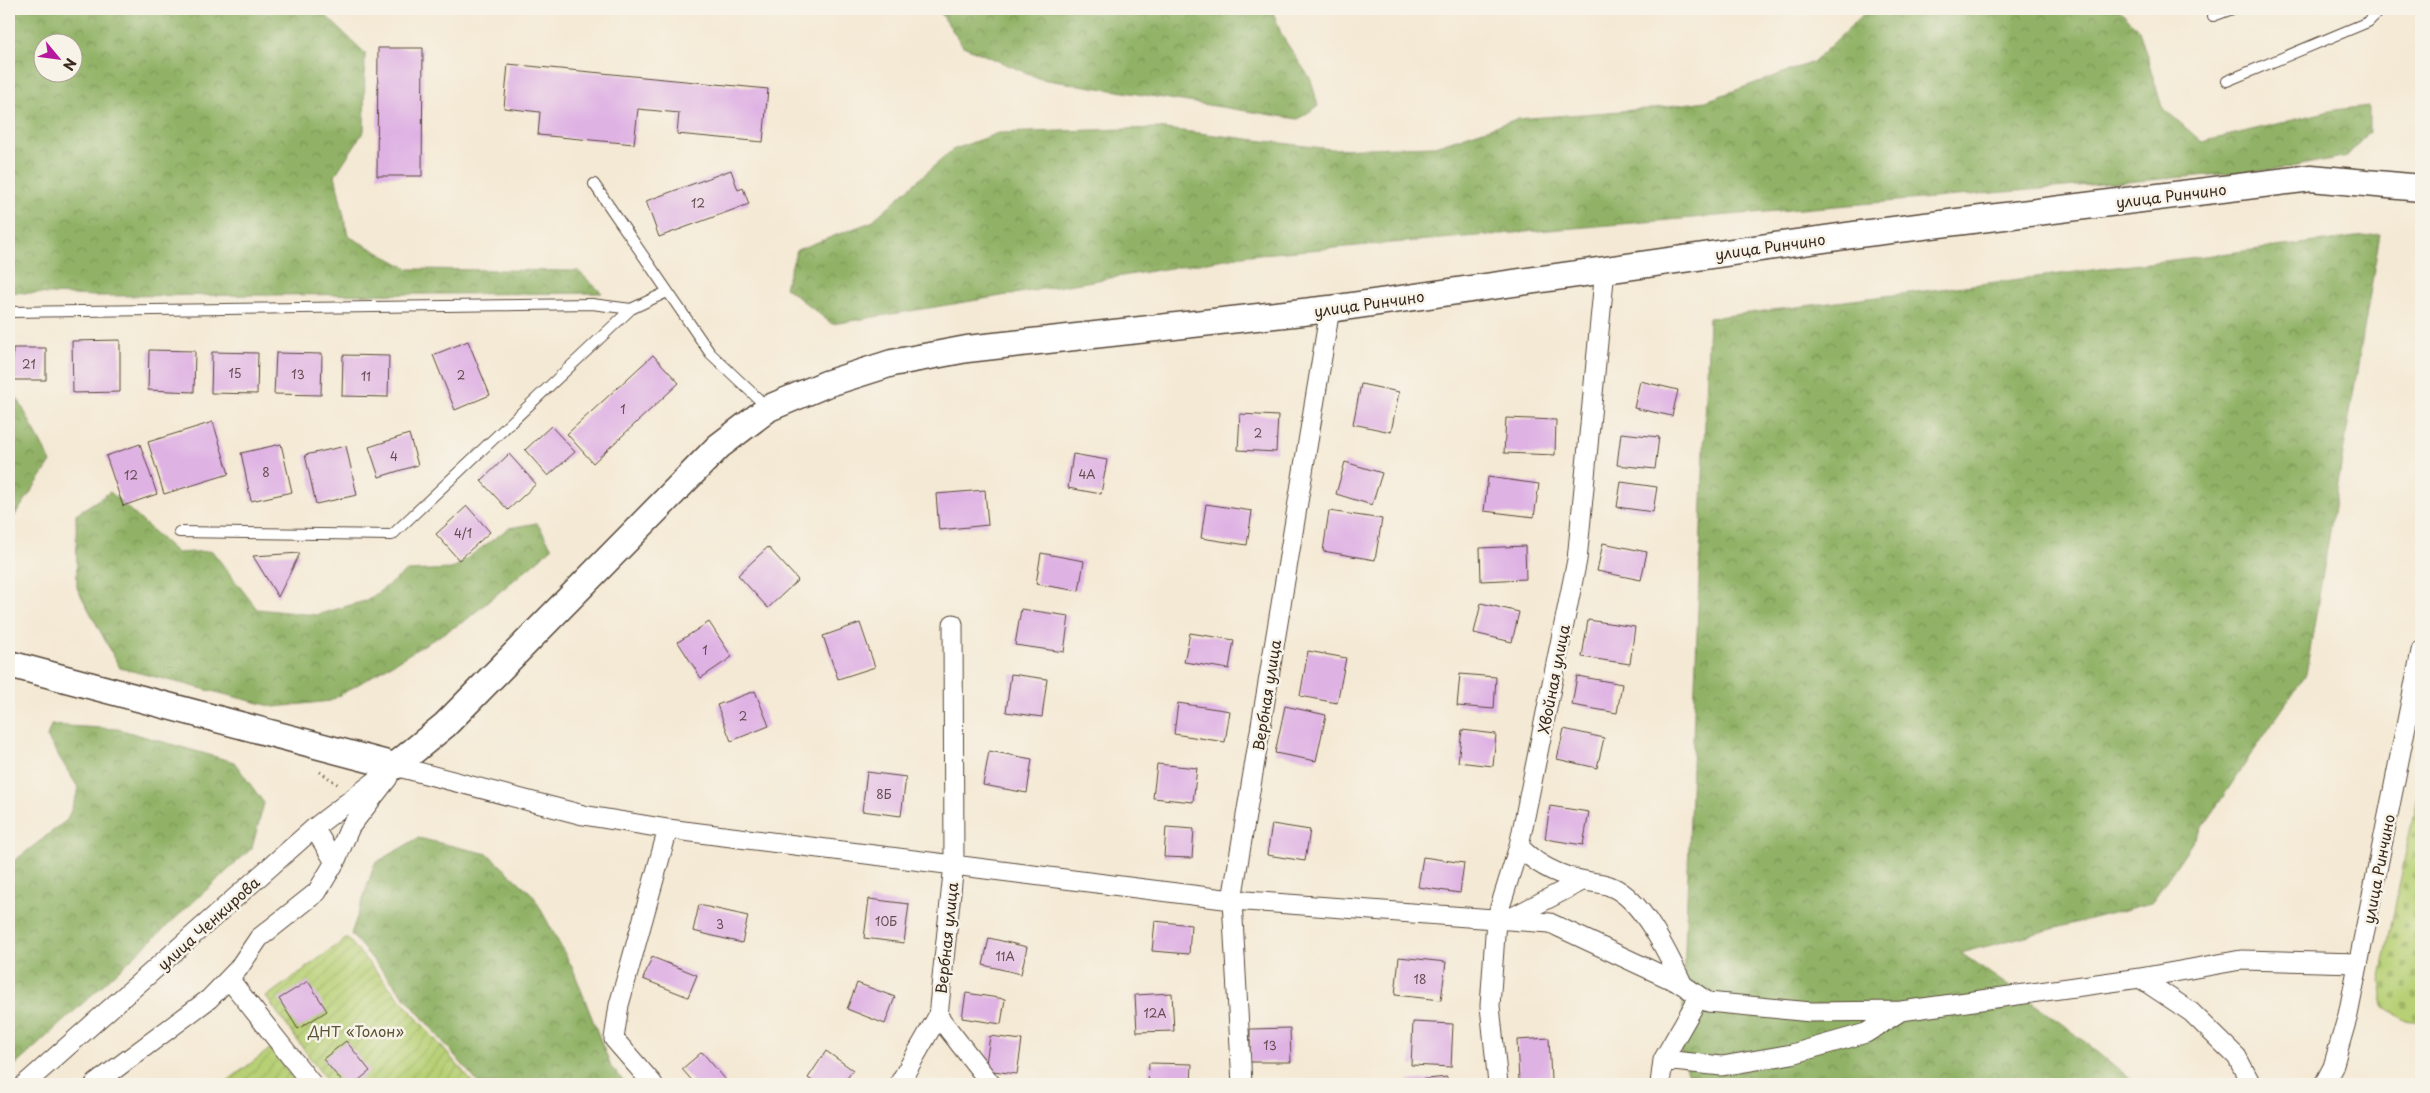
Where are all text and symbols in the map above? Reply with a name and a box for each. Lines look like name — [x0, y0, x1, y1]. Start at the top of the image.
north arrow — [32, 32, 82, 82]
text: N — [58, 55, 82, 74]
street label: улица Ринчино — [2114, 177, 2228, 213]
house number: 12 — [691, 194, 705, 212]
street label: улица Ринчино — [1713, 227, 1827, 265]
street label: улица Ринчино — [1312, 284, 1426, 322]
house number: 21 — [22, 355, 36, 373]
house number: 15 — [228, 364, 242, 382]
house number: 13 — [291, 365, 305, 383]
house number: 2 — [457, 366, 465, 384]
house number: 11 — [361, 367, 371, 385]
house number: 1 — [620, 400, 626, 418]
house number: 2 — [1254, 424, 1262, 442]
house number: 4 — [390, 447, 398, 465]
house number: 8 — [262, 463, 270, 481]
house number: 4А — [1078, 465, 1096, 483]
house number: 12 — [124, 466, 138, 484]
house number: 4/1 — [454, 524, 472, 542]
street label: Хвойная улица — [1531, 622, 1575, 736]
street label: Вербная улица — [1246, 637, 1286, 752]
house number: 1 — [702, 641, 708, 659]
house number: 2 — [739, 707, 747, 725]
house number: 8Б — [876, 785, 892, 803]
street label: улица Ринчино — [2356, 812, 2400, 926]
street label: улица Ченкирова — [152, 870, 265, 975]
street label: Вербная улица — [929, 880, 963, 995]
house number: 10Б — [875, 912, 897, 930]
house number: 3 — [716, 915, 724, 933]
house number: 11А — [995, 947, 1015, 965]
house number: 18 — [1414, 970, 1426, 988]
house number: 12А — [1143, 1004, 1167, 1022]
park label: ДНТ «Толон» — [307, 1019, 404, 1042]
house number: 13 — [1263, 1036, 1277, 1054]

